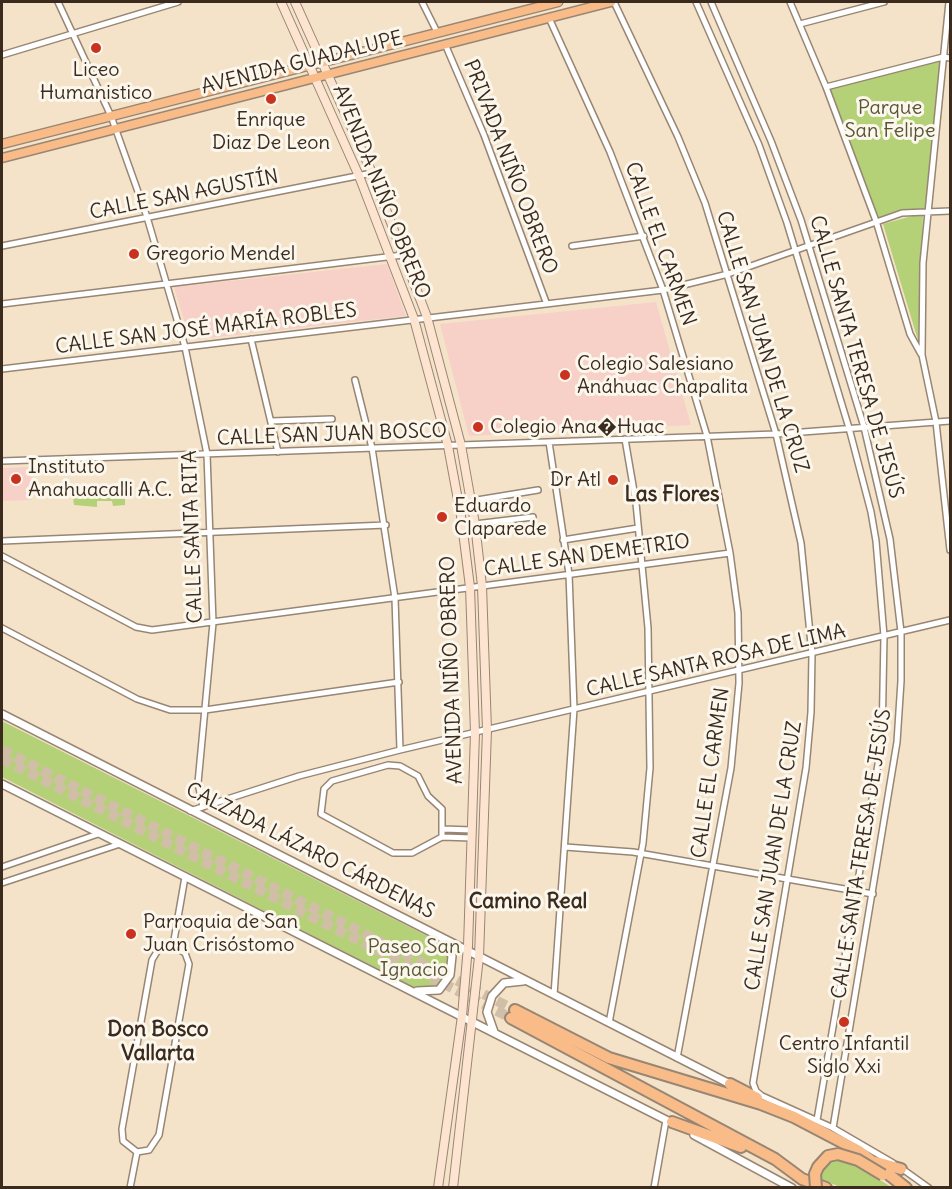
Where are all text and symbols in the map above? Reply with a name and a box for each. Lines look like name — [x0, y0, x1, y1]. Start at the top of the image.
street label: AVENIDA GUADALUPE — [199, 26, 405, 100]
marker: Liceo Humanistico — [89, 41, 103, 55]
street label: PRIVADA NIÑO OBRERO — [458, 56, 562, 278]
place label: Liceo Humanistico — [40, 58, 152, 105]
street label: AVENIDA NIÑO OBRERO — [327, 82, 435, 302]
marker: Enrique Diaz De Leon — [264, 92, 278, 106]
park label: Parque San Felipe — [844, 96, 936, 143]
place label: Enrique Diaz De Leon — [212, 108, 330, 155]
street label: CALLE EL CARMEN — [619, 159, 701, 329]
street label: CALLE SAN AGUSTÍN — [88, 165, 280, 225]
street label: CALLE SAN JUAN DE LA CRUZ — [711, 208, 813, 476]
street label: CALLE SANTA TERESA DE JESÚS — [804, 213, 908, 501]
place label: Gregorio Mendel — [146, 242, 295, 266]
marker: Gregorio Mendel — [127, 247, 141, 261]
street label: CALLE SAN JOSÉ MARÍA ROBLES — [54, 299, 358, 359]
place label: Colegio Salesiano Anáhuac Chapalita — [577, 352, 748, 399]
marker: Colegio Salesiano Anáhuac Chapalita — [558, 368, 572, 382]
place label: Colegio Ana�Huac — [490, 415, 664, 439]
street label: CALLE SAN JUAN BOSCO — [216, 419, 448, 451]
marker: Colegio Ana�Huac — [471, 420, 485, 434]
street label: CALLE SANTA RITA — [178, 450, 208, 624]
place label: Instituto Anahuacalli A.C. — [28, 455, 172, 502]
place label: Dr Atl — [550, 468, 601, 492]
marker: Instituto Anahuacalli A.C. — [9, 472, 23, 486]
marker: Dr Atl — [606, 473, 620, 487]
district label: Las Flores — [624, 482, 720, 508]
place label: Eduardo Claparede — [454, 494, 547, 541]
marker: Eduardo Claparede — [435, 510, 449, 524]
street label: CALLE SAN DEMETRIO — [482, 530, 692, 582]
street label: AVENIDA NIÑO OBRERO — [436, 555, 468, 785]
street label: CALLE SANTA ROSA DE LIMA — [584, 619, 848, 703]
street label: CALLE EL CARMEN — [687, 686, 735, 860]
street label: CALLE SANTA TERESA DE JESÚS — [827, 707, 897, 1001]
street label: CALLE SAN JUAN DE LA CRUZ — [741, 720, 807, 992]
street label: CALZADA LÁZARO CÁRDENAS — [182, 778, 438, 924]
district label: Camino Real — [469, 889, 587, 915]
place label: Parroquia de San Juan Crisóstomo — [143, 910, 298, 957]
marker: Parroquia de San Juan Crisóstomo — [124, 927, 138, 941]
park label: Paseo San Ignacio — [368, 935, 460, 982]
marker: Centro Infantil Siglo Xxi — [837, 1015, 851, 1029]
district label: Don Bosco Vallarta — [107, 1017, 209, 1067]
place label: Centro Infantil Siglo Xxi — [779, 1032, 909, 1079]

